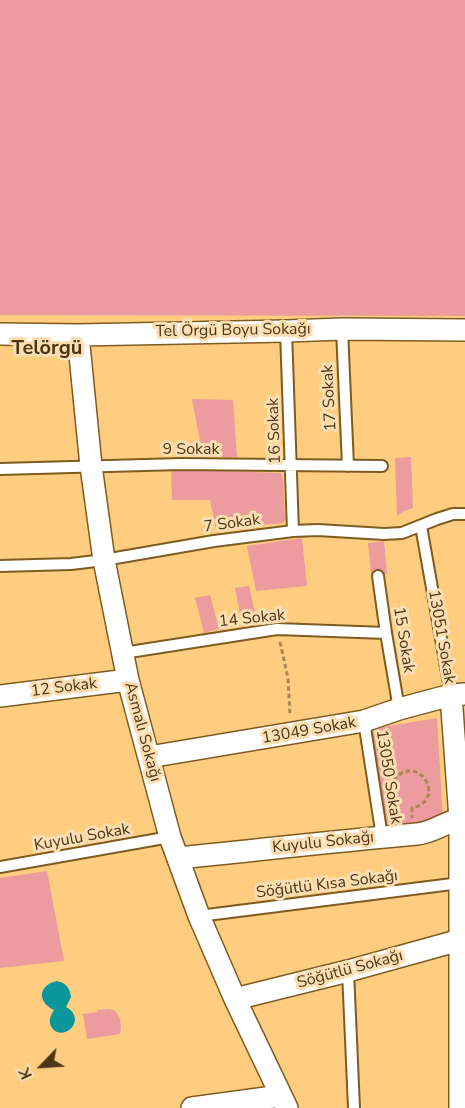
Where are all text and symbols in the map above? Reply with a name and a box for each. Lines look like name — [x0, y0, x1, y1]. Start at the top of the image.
street label: Tel Örgü Boyu Sokağı — [155, 320, 311, 342]
district label: Telörgü — [12, 337, 82, 361]
street label: 17 Sokak — [319, 364, 341, 432]
street label: 16 Sokak — [264, 397, 286, 465]
street label: 9 Sokak — [163, 440, 219, 460]
street label: 7 Sokak — [203, 511, 261, 537]
street label: 13051 Sokak — [423, 588, 459, 686]
street label: 14 Sokak — [218, 606, 286, 632]
street label: 15 Sokak — [388, 606, 418, 674]
street label: 12 Sokak — [30, 674, 98, 702]
street label: Asmalı Sokağı — [119, 680, 165, 784]
street label: 13049 Sokak — [260, 713, 358, 749]
street label: 13050 Sokak — [371, 728, 405, 826]
street label: Kuyulu Sokak — [33, 820, 131, 856]
street label: Kuyulu Sokağı — [271, 828, 375, 858]
street label: Söğütlü Kısa Sokağı — [255, 867, 399, 903]
street label: Söğütlü Sokağı — [295, 947, 405, 993]
north arrow — [12, 1036, 72, 1096]
text: K — [13, 1064, 38, 1083]

